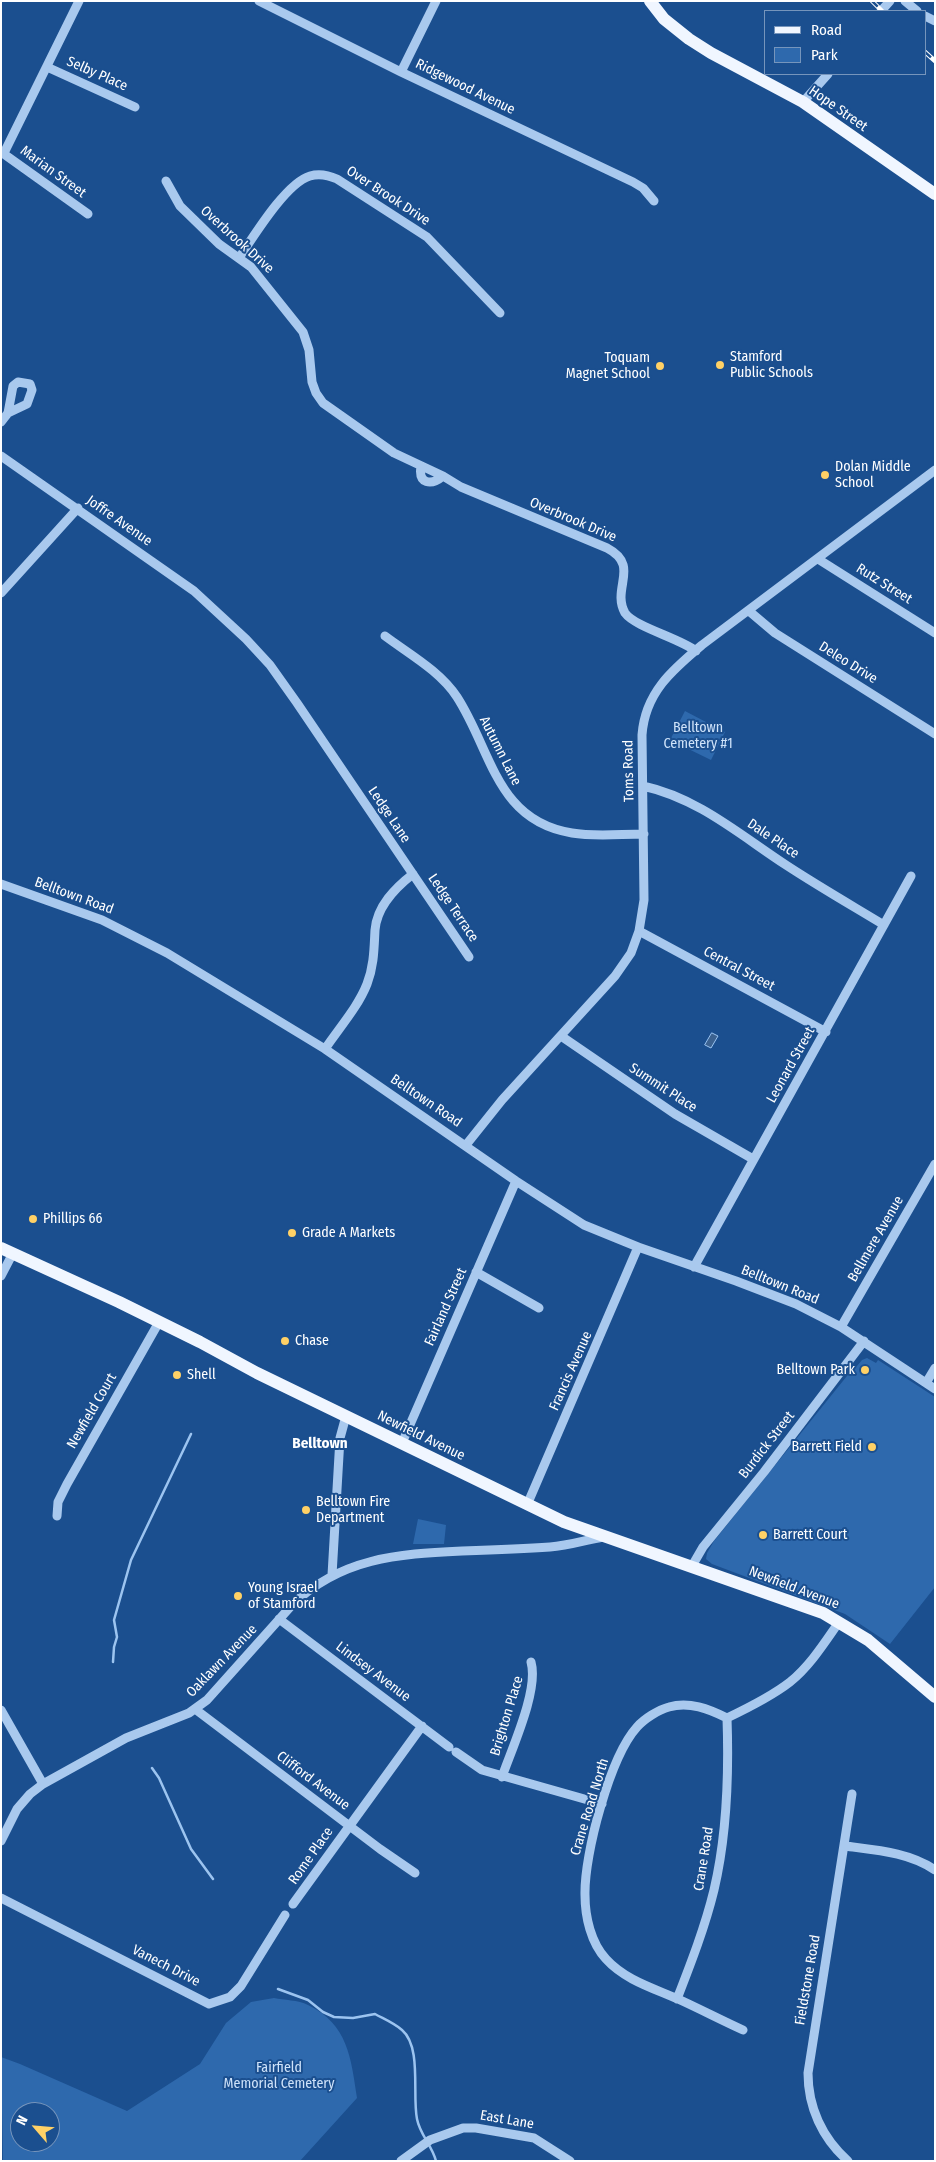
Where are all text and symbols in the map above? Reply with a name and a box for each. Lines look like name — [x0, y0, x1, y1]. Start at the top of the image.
legend — [764, 10, 926, 75]
text: Road — [811, 21, 842, 39]
text: Park — [811, 46, 838, 64]
street label: Selby Place — [64, 53, 130, 95]
street label: Ridgewood Avenue — [412, 56, 518, 118]
street label: Hope Street — [805, 83, 871, 135]
street label: Marian Street — [17, 143, 89, 201]
street label: Over Brook Drive — [343, 163, 433, 229]
street label: Overbrook Drive — [197, 203, 277, 277]
place label: Stamford Public Schools — [730, 349, 813, 382]
place label: Toquam Magnet School — [566, 350, 650, 382]
marker: Stamford Public Schools — [714, 359, 726, 371]
marker: Toquam Magnet School — [654, 360, 666, 372]
place label: Dolan Middle School — [835, 459, 911, 492]
marker: Dolan Middle School — [819, 469, 831, 481]
street label: Joffre Avenue — [83, 492, 155, 550]
street label: Overbrook Drive — [527, 494, 619, 546]
street label: Rutz Street — [853, 560, 915, 608]
street label: Deleo Drive — [816, 638, 880, 688]
street label: Autumn Lane — [475, 714, 525, 788]
park label: Belltown Cemetery #1 — [663, 720, 733, 752]
street label: Toms Road — [620, 740, 638, 802]
street label: Ledge Lane — [364, 784, 414, 846]
street label: Dale Place — [744, 816, 802, 862]
street label: Ledge Terrace — [424, 871, 482, 945]
street label: Belltown Road — [32, 874, 116, 918]
street label: Central Street — [700, 943, 778, 995]
street label: Leonard Street — [763, 1024, 819, 1106]
street label: Summit Place — [626, 1060, 700, 1116]
street label: Belltown Road — [387, 1071, 465, 1131]
street label: Bellmere Avenue — [845, 1193, 907, 1285]
place label: Phillips 66 — [43, 1211, 102, 1227]
marker: Phillips 66 — [27, 1213, 39, 1225]
place label: Grade A Markets — [302, 1225, 395, 1241]
marker: Grade A Markets — [286, 1227, 298, 1239]
street label: Belltown Road — [739, 1262, 821, 1308]
street label: Fairland Street — [421, 1265, 471, 1349]
street label: Francis Avenue — [546, 1329, 596, 1413]
place label: Chase — [295, 1333, 329, 1349]
marker: Chase — [279, 1335, 291, 1347]
place label: Belltown Park — [777, 1362, 855, 1378]
marker: Belltown Park — [859, 1364, 871, 1376]
place label: Shell — [187, 1367, 216, 1383]
marker: Shell — [171, 1369, 183, 1381]
street label: Newfield Court — [64, 1370, 120, 1452]
street label: Newfield Avenue — [374, 1408, 468, 1464]
street label: Burdick Street — [736, 1408, 798, 1482]
district label: Belltown — [292, 1435, 348, 1453]
place label: Barrett Field — [791, 1439, 862, 1455]
marker: Barrett Field — [866, 1441, 878, 1453]
place label: Belltown Fire Department — [316, 1494, 390, 1526]
marker: Belltown Fire Department — [300, 1504, 312, 1516]
place label: Barrett Court — [773, 1527, 847, 1543]
marker: Barrett Court — [757, 1529, 769, 1541]
street label: Newfield Avenue — [746, 1563, 842, 1613]
place label: Young Israel of Stamford — [248, 1580, 318, 1612]
marker: Young Israel of Stamford — [232, 1590, 244, 1602]
street label: Oaklawn Avenue — [183, 1621, 261, 1701]
street label: Lindsey Avenue — [332, 1638, 414, 1706]
street label: Brighton Place — [487, 1674, 527, 1758]
street label: Clifford Avenue — [273, 1748, 353, 1814]
street label: Crane Road North — [567, 1756, 613, 1858]
street label: Rome Place — [285, 1824, 337, 1888]
street label: Crane Road — [691, 1826, 717, 1892]
street label: Fieldstone Road — [792, 1933, 824, 2027]
street label: Vanech Drive — [129, 1942, 203, 1990]
park label: Fairfield Memorial Cemetery — [224, 2060, 334, 2092]
north arrow — [10, 2102, 60, 2152]
street label: East Lane — [479, 2107, 535, 2133]
text: N — [13, 2113, 32, 2128]

